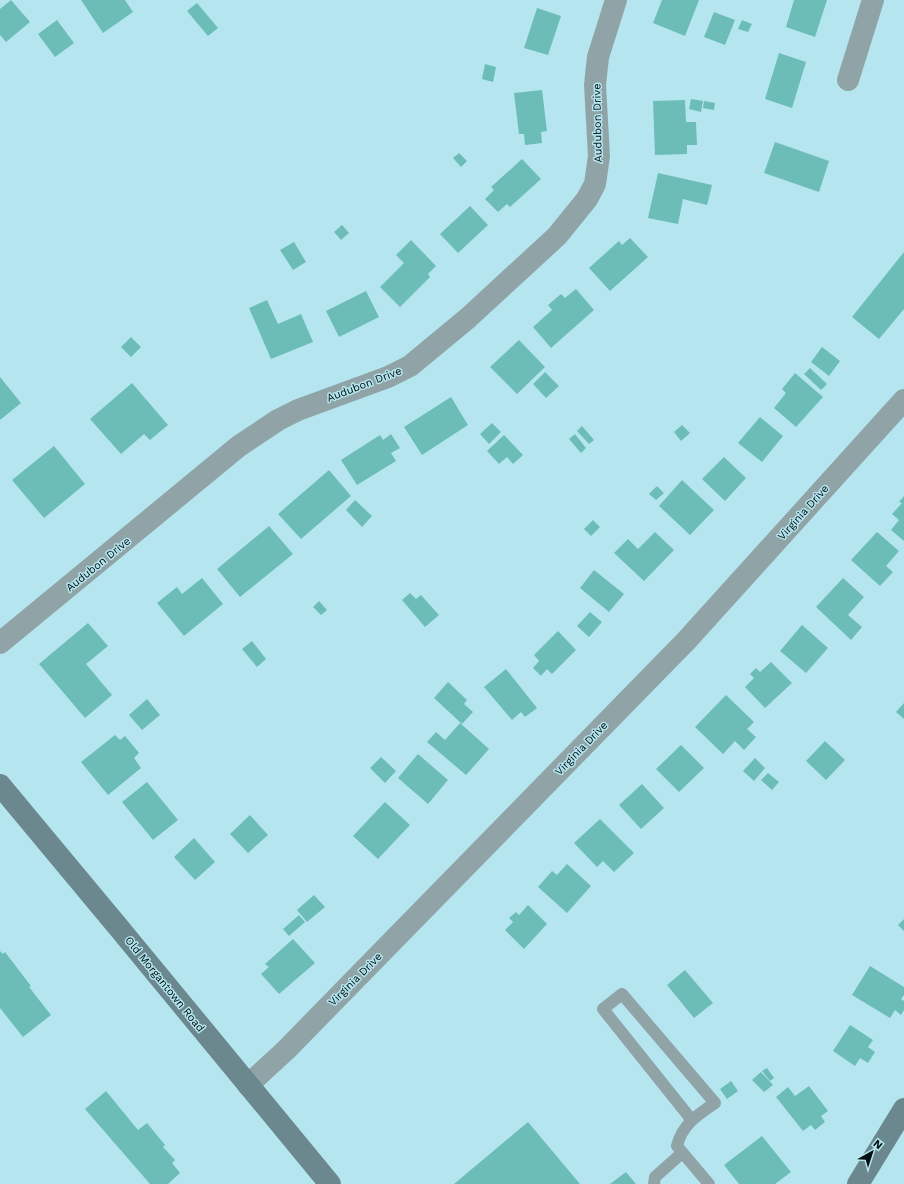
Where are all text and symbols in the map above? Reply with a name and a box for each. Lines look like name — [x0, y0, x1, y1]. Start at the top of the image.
street label: Audubon Drive — [590, 83, 605, 163]
street label: Audubon Drive — [325, 364, 403, 405]
street label: Virginia Drive — [775, 482, 832, 543]
street label: Audubon Drive — [64, 534, 133, 594]
street label: Virginia Drive — [552, 719, 610, 778]
street label: Old Morgantown Road — [122, 934, 207, 1035]
street label: Virginia Drive — [326, 950, 385, 1009]
north arrow — [852, 1132, 892, 1172]
text: N — [871, 1137, 885, 1152]

